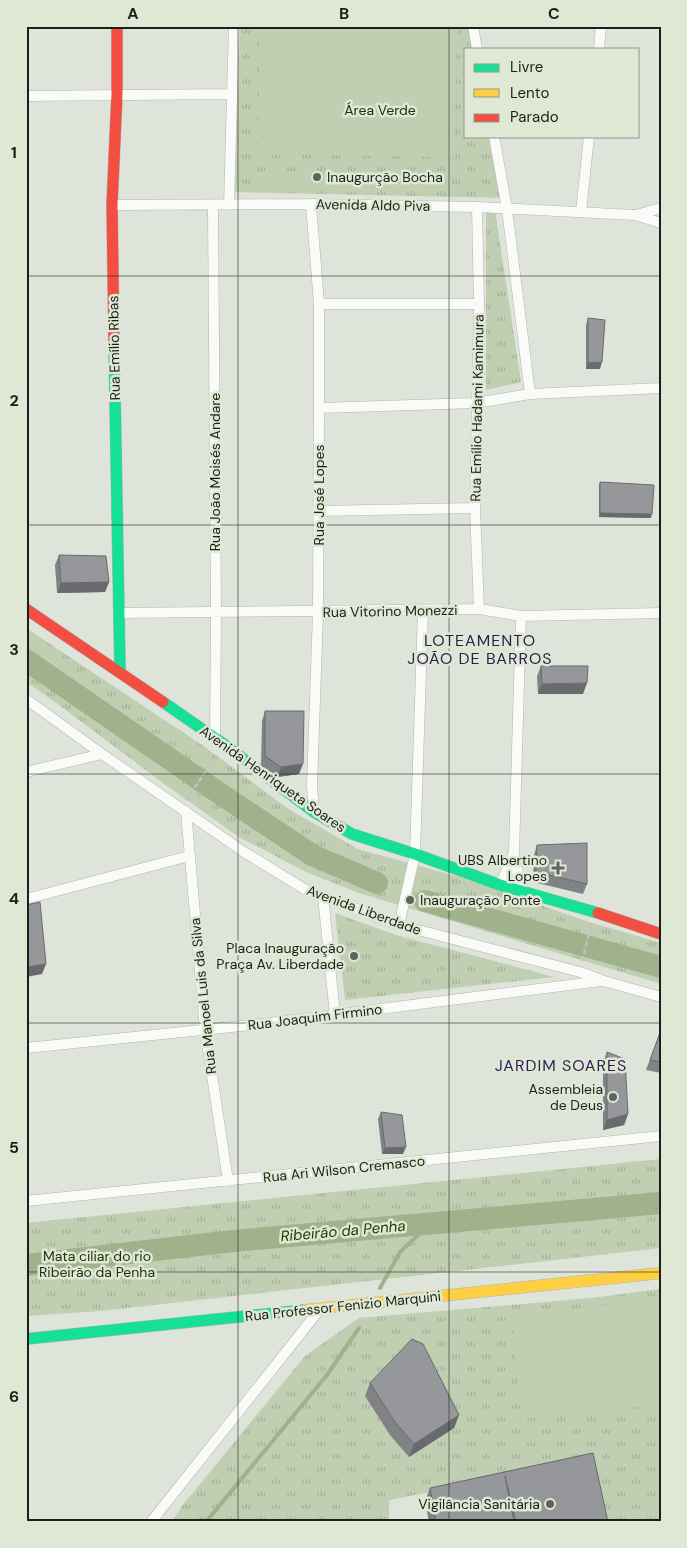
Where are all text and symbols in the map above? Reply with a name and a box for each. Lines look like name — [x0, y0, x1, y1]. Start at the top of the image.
text: A — [127, 3, 139, 24]
text: B — [339, 3, 349, 24]
text: C — [548, 3, 560, 24]
legend — [464, 48, 640, 138]
text: Livre — [510, 57, 543, 77]
text: Lento — [510, 83, 549, 103]
park label: Área Verde — [344, 101, 416, 119]
text: Parado — [510, 107, 559, 127]
text: 1 — [11, 142, 17, 163]
place label: Inaugurção Bocha — [327, 168, 443, 186]
marker: Inaugurção Bocha — [311, 171, 323, 183]
street label: Avenida Aldo Piva — [316, 195, 430, 215]
street label: Rua Emílio Ribas — [104, 295, 124, 401]
street label: Rua Emílio Hadami Kamimura — [466, 314, 488, 502]
text: 2 — [9, 390, 19, 411]
street label: Rua João Moisés Andare — [206, 393, 224, 551]
street label: Rua José Lopes — [310, 445, 328, 545]
street label: Rua Vitorino Monezzi — [322, 601, 458, 621]
district label: LOTEAMENTO JOÃO DE BARROS — [407, 630, 553, 669]
text: 3 — [9, 639, 19, 660]
street label: Avenida Henriqueta Soares — [196, 722, 350, 836]
place label: UBS Albertino Lopes — [458, 851, 547, 885]
marker: UBS Albertino Lopes — [551, 861, 565, 875]
street label: Avenida Liberdade — [304, 881, 424, 939]
text: 4 — [9, 888, 19, 909]
place label: Inauguração Ponte — [420, 891, 541, 909]
marker: Inauguração Ponte — [404, 894, 416, 906]
street label: Rua Manoel Luis da Silva — [186, 917, 220, 1075]
place label: Placa Inauguração Praça Av. Liberdade — [216, 939, 344, 973]
marker: Placa Inauguração Praça Av. Liberdade — [348, 950, 360, 962]
street label: Rua Joaquim Firmino — [247, 1000, 383, 1034]
district label: JARDIM SOARES — [495, 1055, 627, 1076]
place label: Assembleia de Deus — [528, 1080, 603, 1114]
marker: Assembleia de Deus — [607, 1091, 619, 1103]
text: 5 — [9, 1137, 19, 1158]
street label: Rua Ari Wilson Cremasco — [262, 1152, 426, 1186]
water label: Ribeirão da Penha — [280, 1216, 406, 1246]
park label: Mata ciliar do rio Ribeirão da Penha — [39, 1247, 155, 1281]
street label: Rua Professor Fenizio Marquini — [244, 1287, 442, 1325]
text: 6 — [9, 1386, 19, 1407]
place label: Vigilância Sanitária — [418, 1495, 540, 1513]
marker: Vigilância Sanitária — [544, 1498, 556, 1510]

